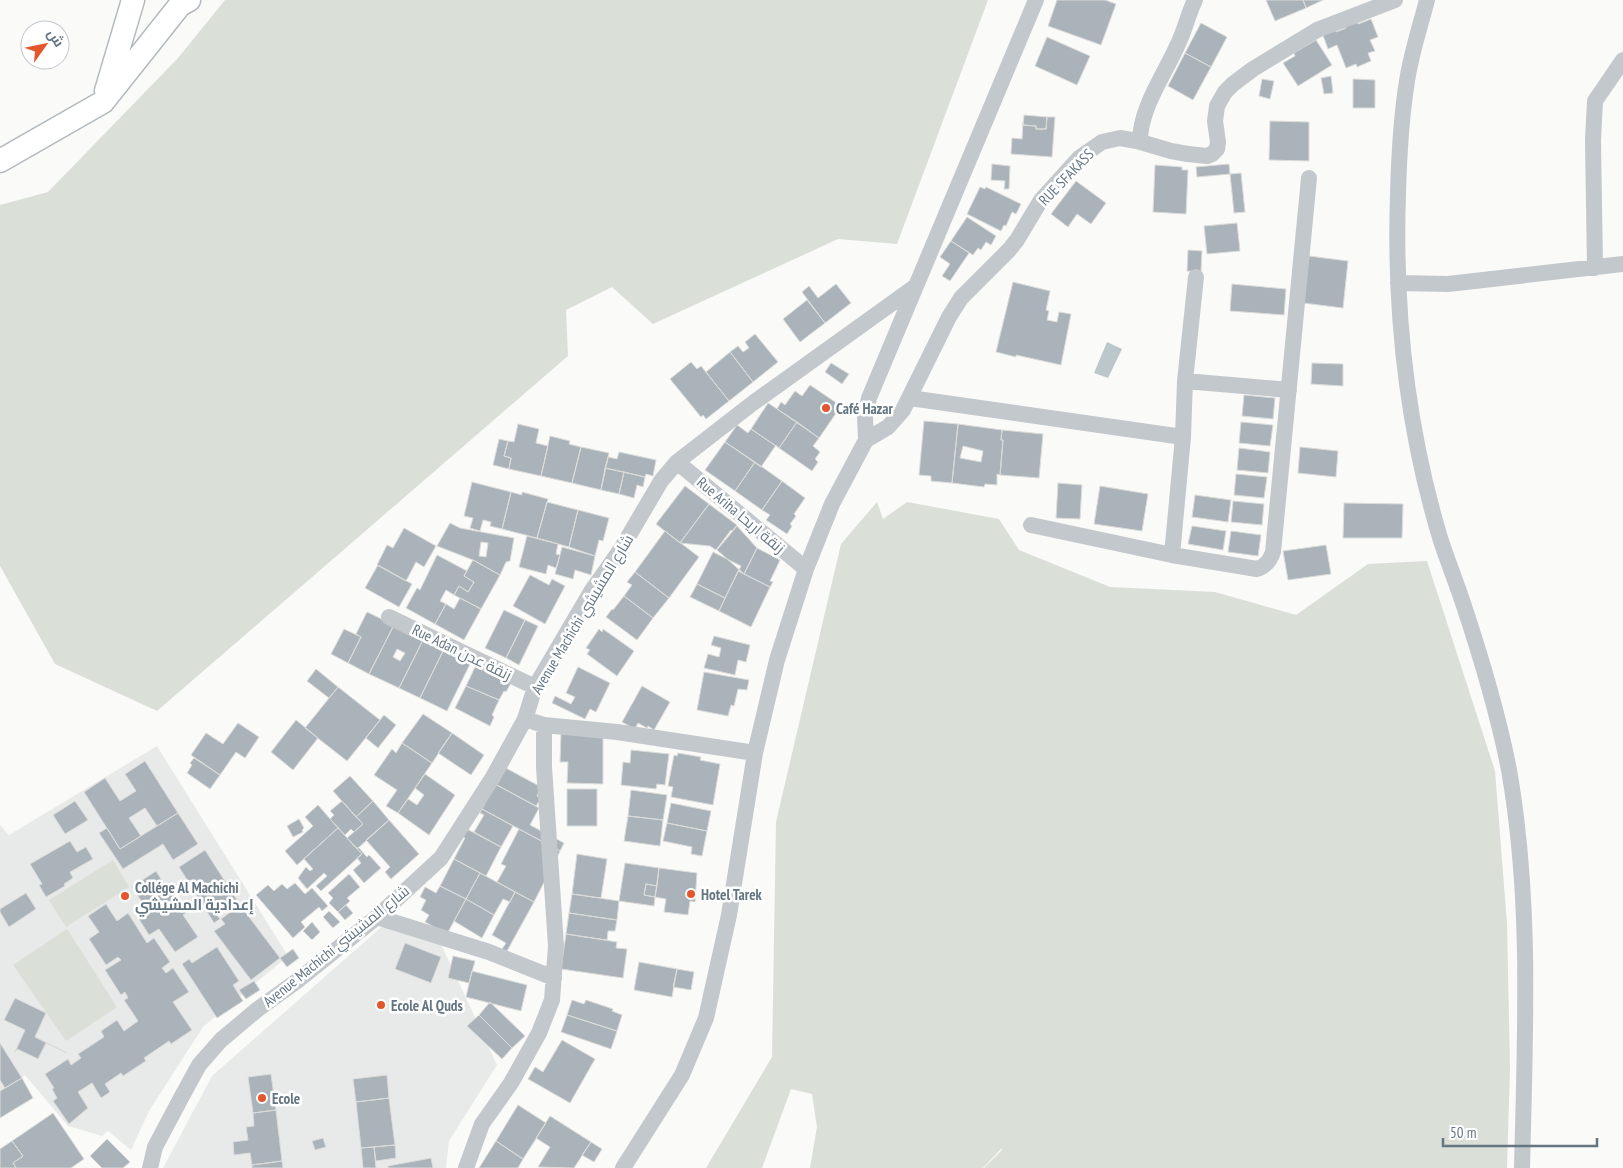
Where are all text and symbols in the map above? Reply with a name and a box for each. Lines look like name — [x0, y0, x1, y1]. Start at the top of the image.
north arrow — [20, 20, 70, 70]
text: ش — [43, 25, 68, 50]
street label: RUE SFAKASS — [1034, 145, 1098, 209]
place label: Café Hazar — [836, 399, 894, 418]
marker: Café Hazar — [820, 402, 832, 414]
street label: Rue Ariha زنقة اريحا — [693, 473, 789, 557]
street label: Avenue Machichi شارع المشيشي — [527, 531, 640, 699]
street label: Rue Adan زنقة عدن — [409, 620, 515, 685]
place label: Collége Al Machichi إعدادية المشيشي — [135, 878, 254, 917]
street label: Avenue Machichi شارع المشيشي — [259, 881, 415, 1013]
place label: Hotel Tarek — [701, 885, 763, 904]
marker: Hotel Tarek — [685, 888, 697, 900]
marker: Collége Al Machichi إعدادية المشيشي — [119, 890, 131, 902]
place label: Ecole Al Quds — [391, 996, 463, 1015]
marker: Ecole Al Quds — [375, 999, 387, 1011]
place label: Ecole — [272, 1089, 300, 1108]
marker: Ecole — [256, 1092, 268, 1104]
scale bar — [1443, 1116, 1597, 1148]
text: 50 m — [1450, 1123, 1476, 1142]

